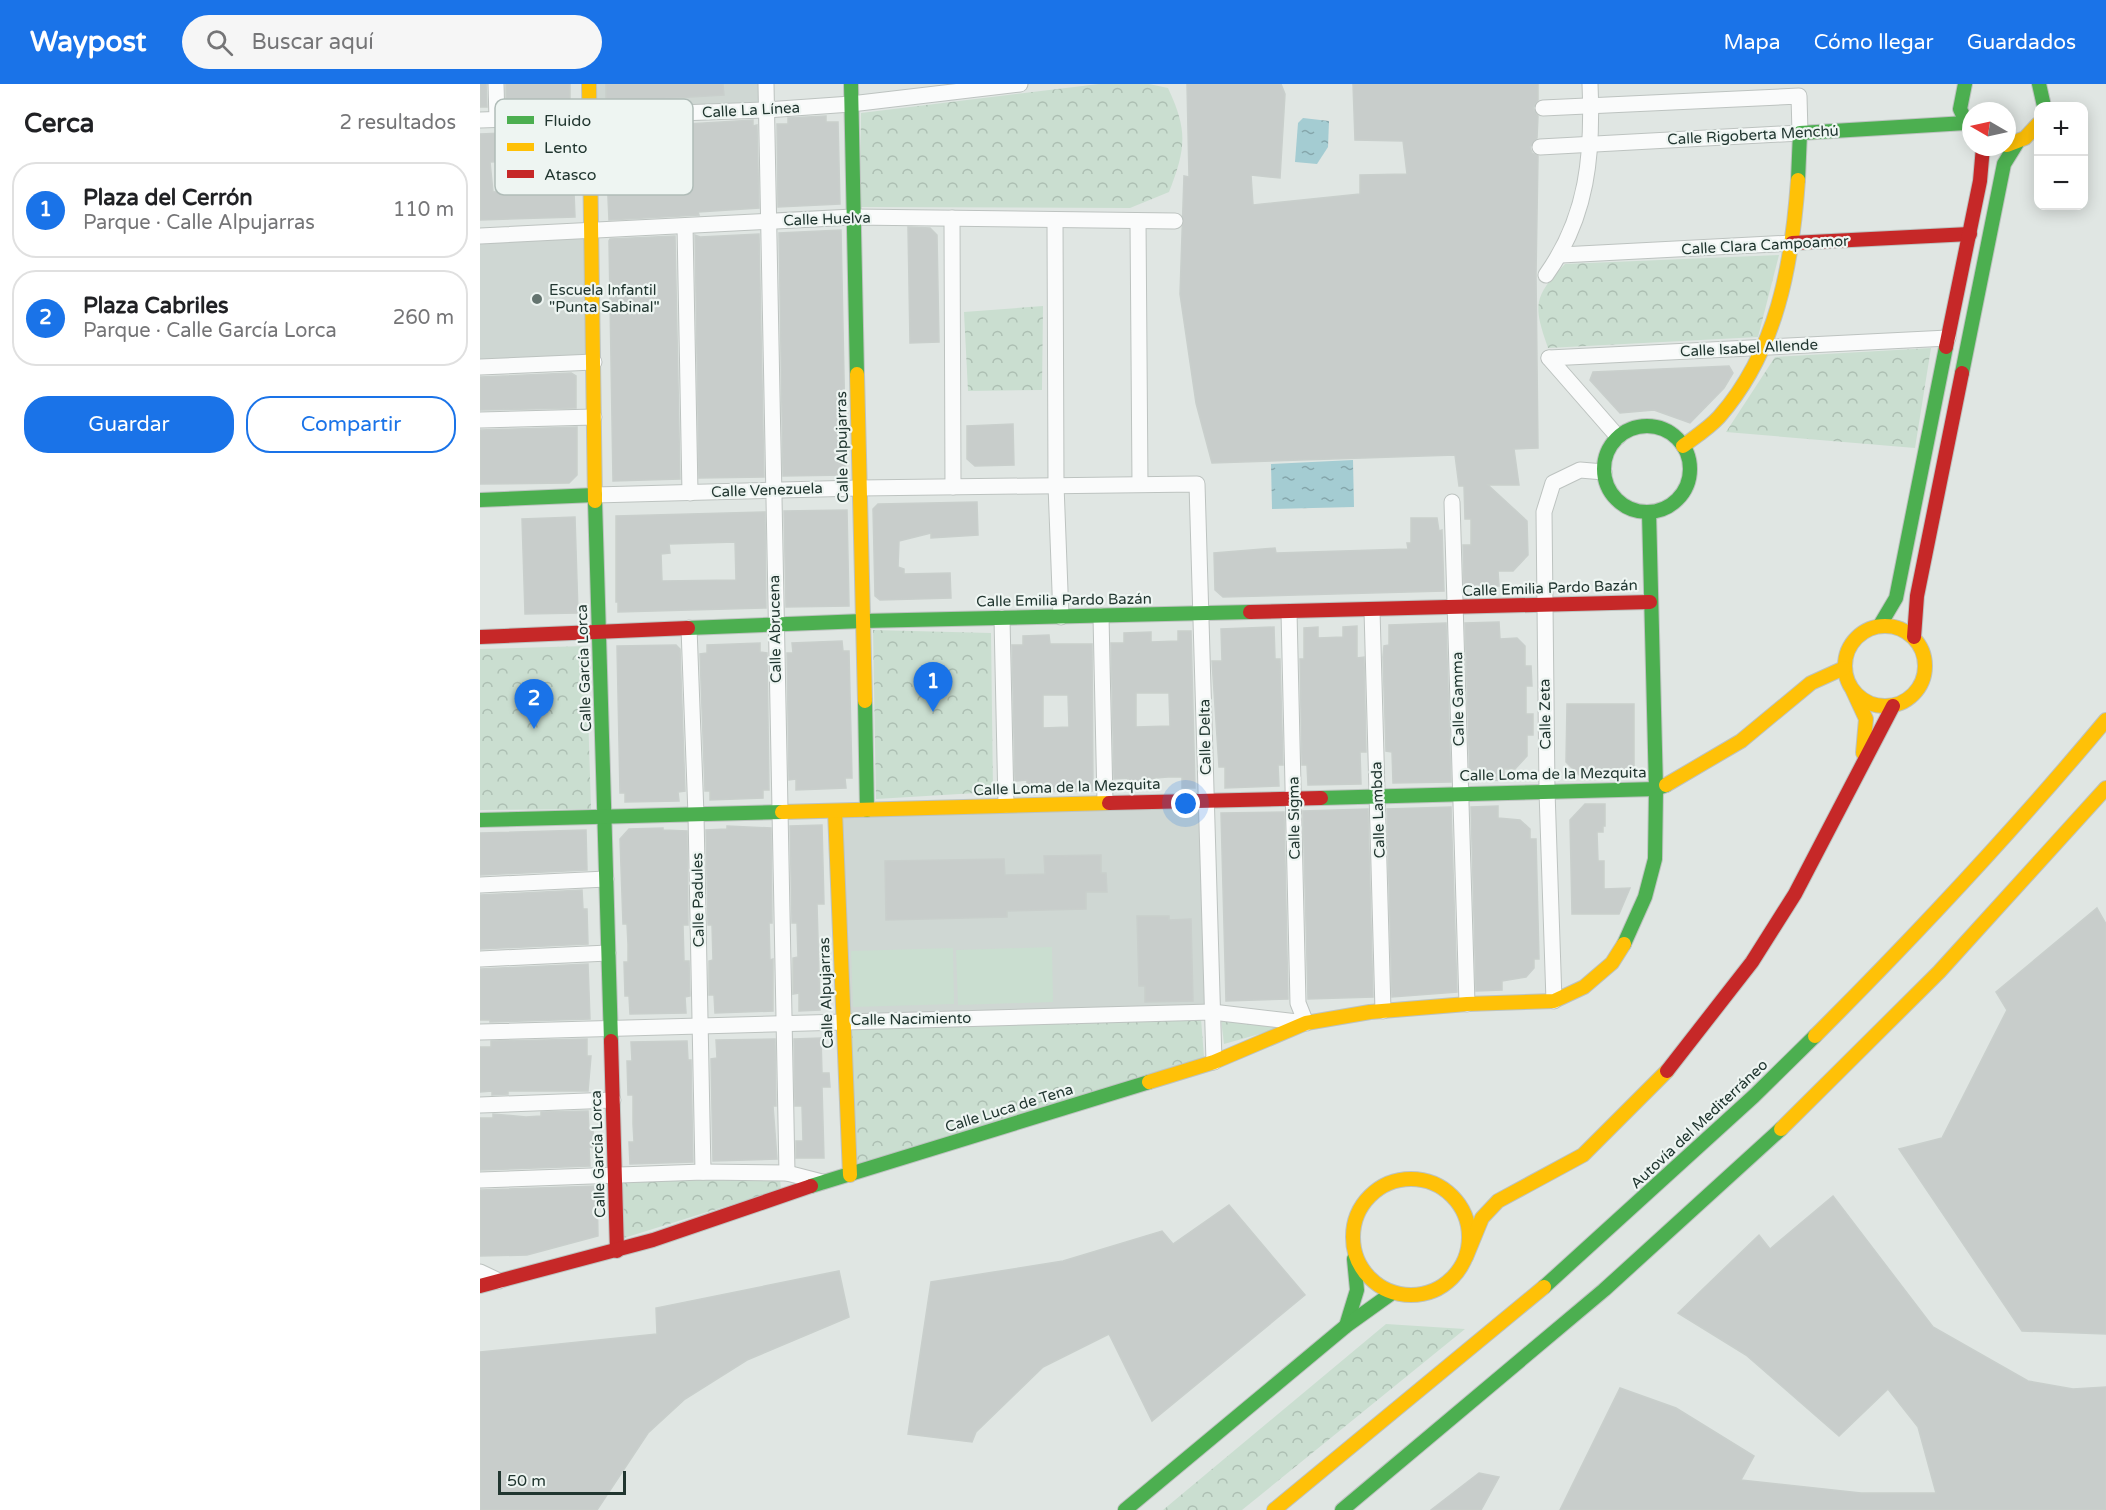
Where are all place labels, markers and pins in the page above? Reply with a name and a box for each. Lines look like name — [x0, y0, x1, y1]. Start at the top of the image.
place label: Escuela Infantil "Punta Sabinal" — [549, 281, 660, 316]
marker: Escuela Infantil "Punta Sabinal" — [530, 292, 544, 306]
pin: 1 — [914, 662, 952, 712]
pin: 2 — [514, 680, 554, 729]

